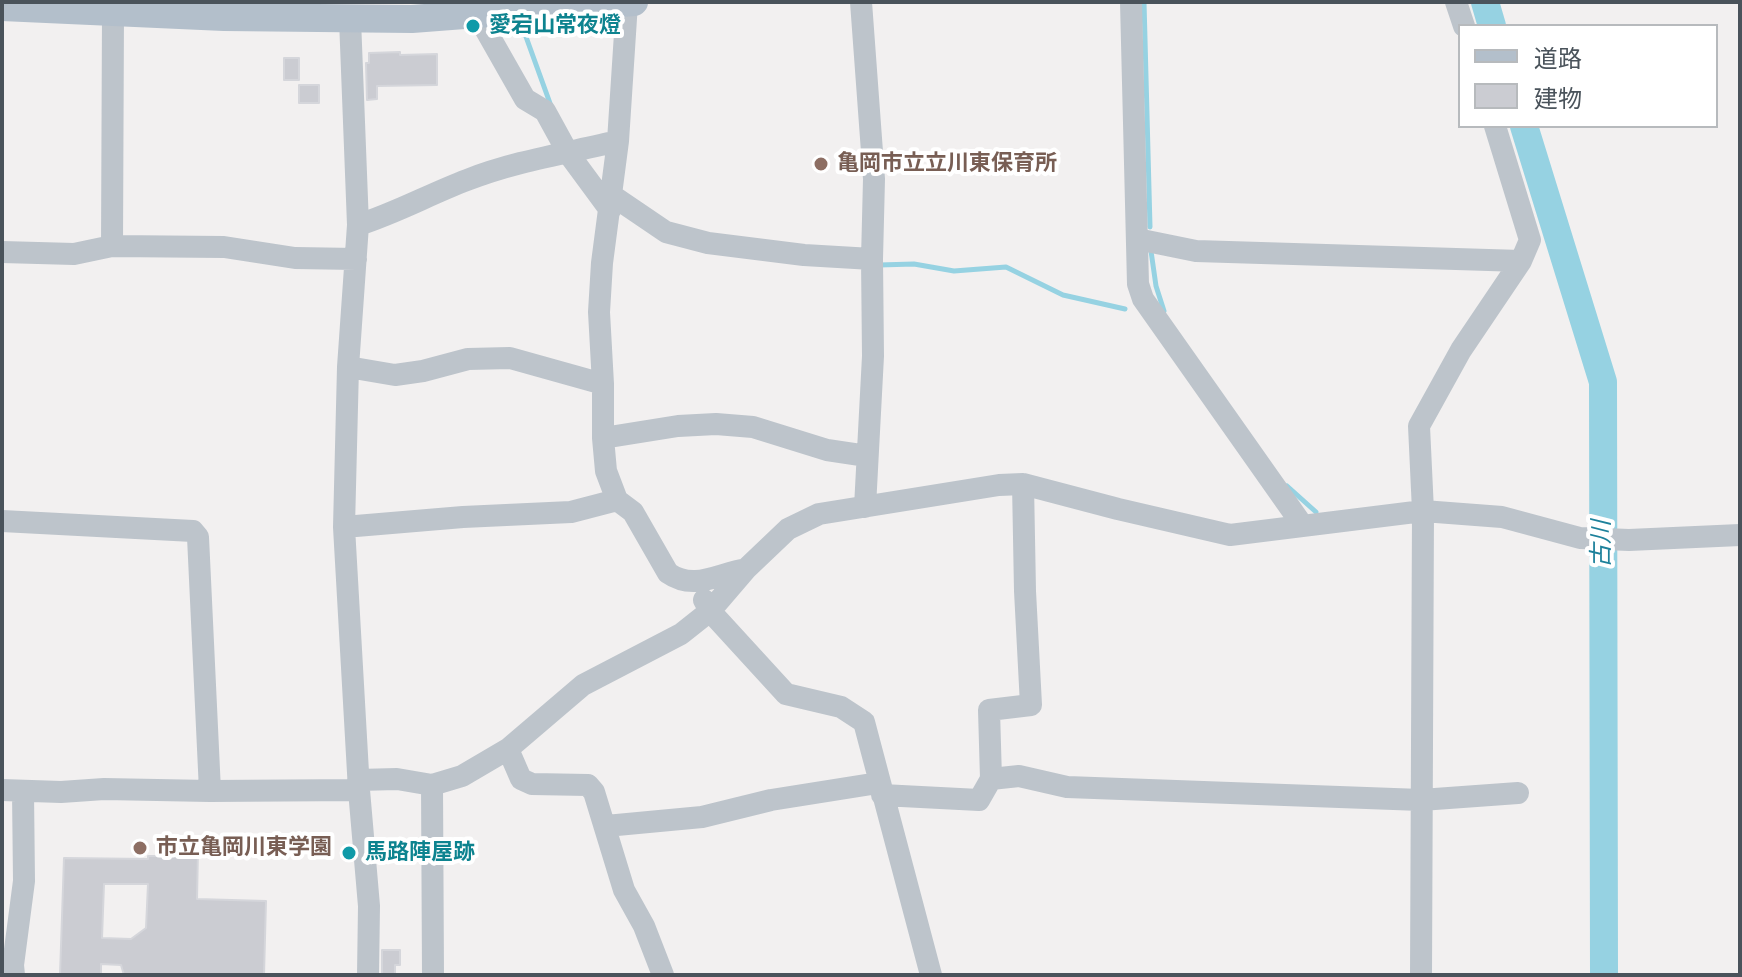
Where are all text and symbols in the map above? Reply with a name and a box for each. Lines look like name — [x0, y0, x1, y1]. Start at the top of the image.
place label: 愛宕山常夜燈 — [489, 13, 621, 39]
marker: 愛宕山常夜燈 — [464, 17, 482, 35]
legend — [1458, 24, 1718, 128]
text: 道路 — [1534, 42, 1582, 74]
text: 建物 — [1534, 82, 1582, 114]
place label: 亀岡市立立川東保育所 — [837, 151, 1057, 177]
marker: 亀岡市立立川東保育所 — [812, 155, 830, 173]
water label: 古川 — [1589, 520, 1617, 568]
place label: 市立亀岡川東学園 — [156, 835, 332, 861]
marker: 市立亀岡川東学園 — [131, 839, 149, 857]
place label: 馬路陣屋跡 — [365, 840, 475, 866]
marker: 馬路陣屋跡 — [340, 844, 358, 862]

